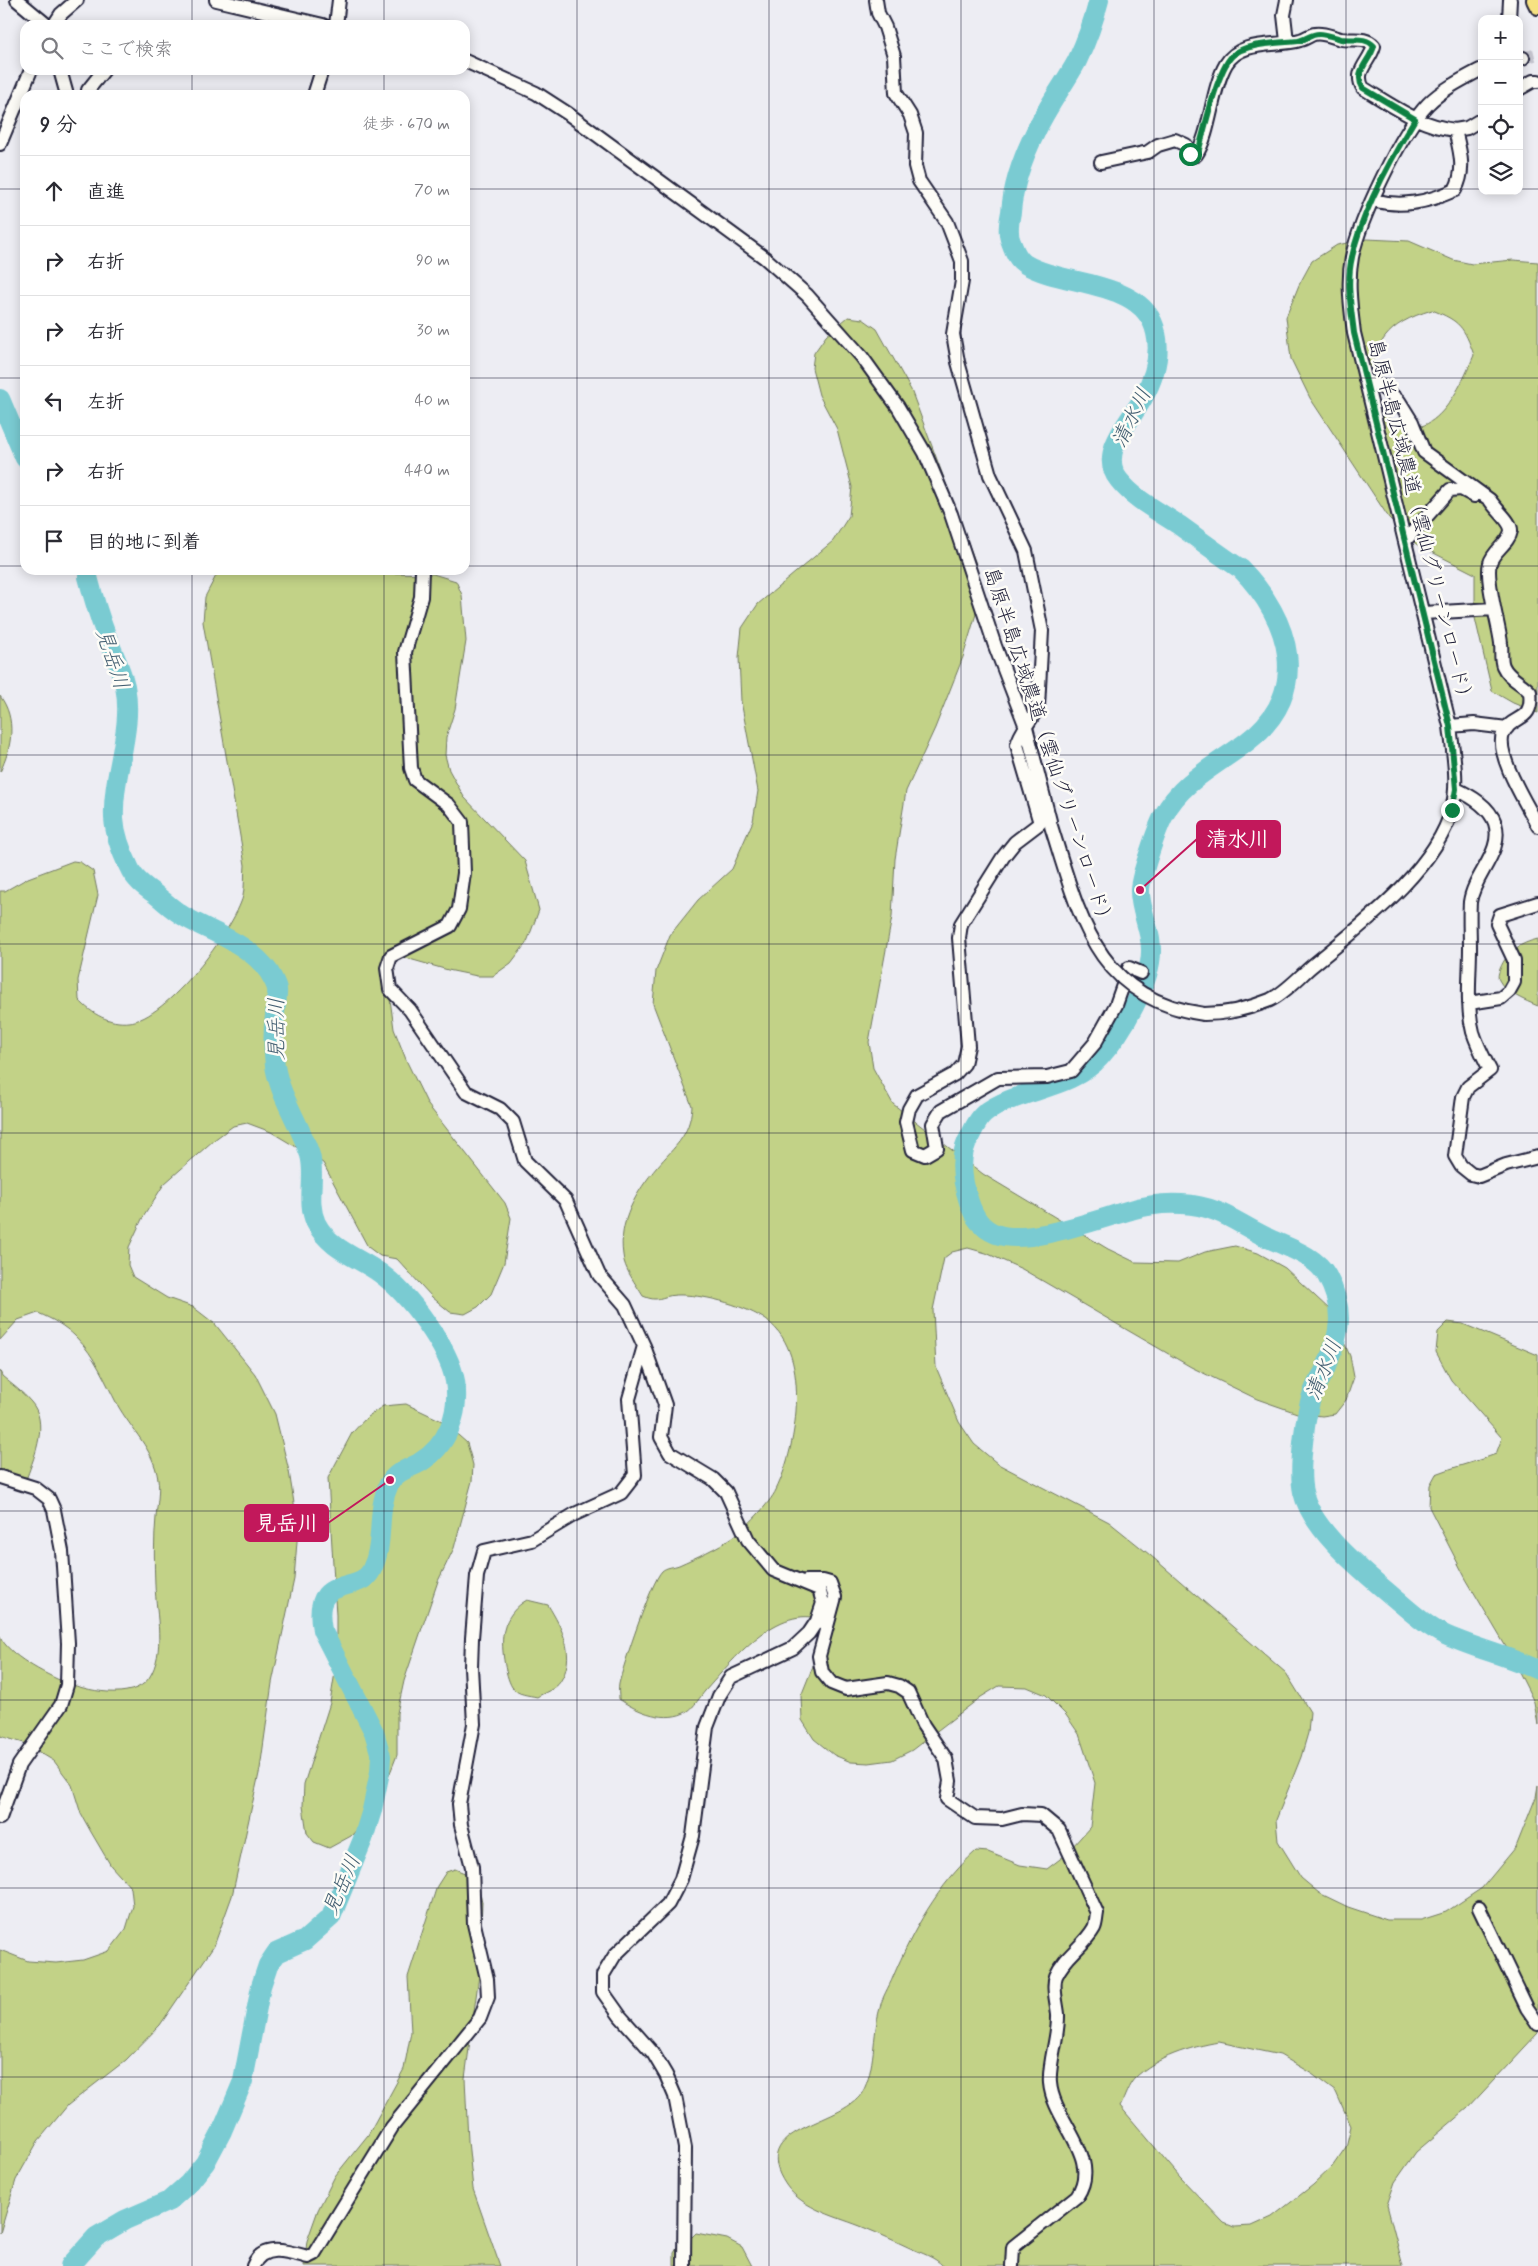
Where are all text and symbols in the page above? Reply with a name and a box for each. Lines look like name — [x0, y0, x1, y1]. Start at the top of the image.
map controls — [1478, 15, 1523, 195]
button: + — [1478, 15, 1523, 60]
search box — [20, 20, 470, 75]
icon: search — [38, 34, 66, 62]
text: ここで検索 — [78, 37, 173, 62]
button: − — [1478, 60, 1523, 105]
button: locate — [1478, 105, 1523, 150]
text: 9 分 — [40, 111, 77, 139]
text: 徒歩 · 670 m — [363, 114, 450, 135]
route start — [1179, 143, 1202, 166]
button: layers — [1478, 150, 1523, 195]
icon: ahead — [40, 177, 68, 205]
text: 直進 — [87, 180, 125, 205]
text: 70 m — [414, 180, 450, 201]
icon: right — [40, 247, 68, 275]
text: 右折 — [87, 250, 125, 275]
text: 90 m — [416, 250, 450, 271]
icon: right — [40, 317, 68, 345]
text: 右折 — [87, 320, 125, 345]
text: 30 m — [417, 320, 450, 341]
street label: 島原半島広域農道（雲仙グリーンロード） — [1361, 336, 1479, 710]
water label: 清水川 — [1106, 384, 1158, 452]
icon: left — [40, 387, 68, 415]
text: 左折 — [87, 390, 125, 415]
text: 40 m — [414, 390, 450, 411]
icon: right — [40, 457, 68, 485]
text: 右折 — [87, 460, 125, 485]
text: 440 m — [404, 460, 450, 481]
icon: arrive — [40, 527, 68, 555]
text: 目的地に到着 — [87, 530, 201, 555]
street label: 島原半島広域農道（雲仙グリーンロード） — [977, 564, 1119, 932]
water label: 見岳川 — [89, 625, 135, 693]
route end — [1441, 799, 1464, 822]
callout: 清水川 — [1197, 821, 1280, 857]
text: 清水川 — [1207, 826, 1270, 854]
water label: 見岳川 — [263, 998, 291, 1061]
water label: 清水川 — [1299, 1336, 1349, 1404]
callout: 見岳川 — [245, 1505, 328, 1541]
text: 見岳川 — [256, 1510, 319, 1538]
water label: 見岳川 — [316, 1851, 368, 1919]

